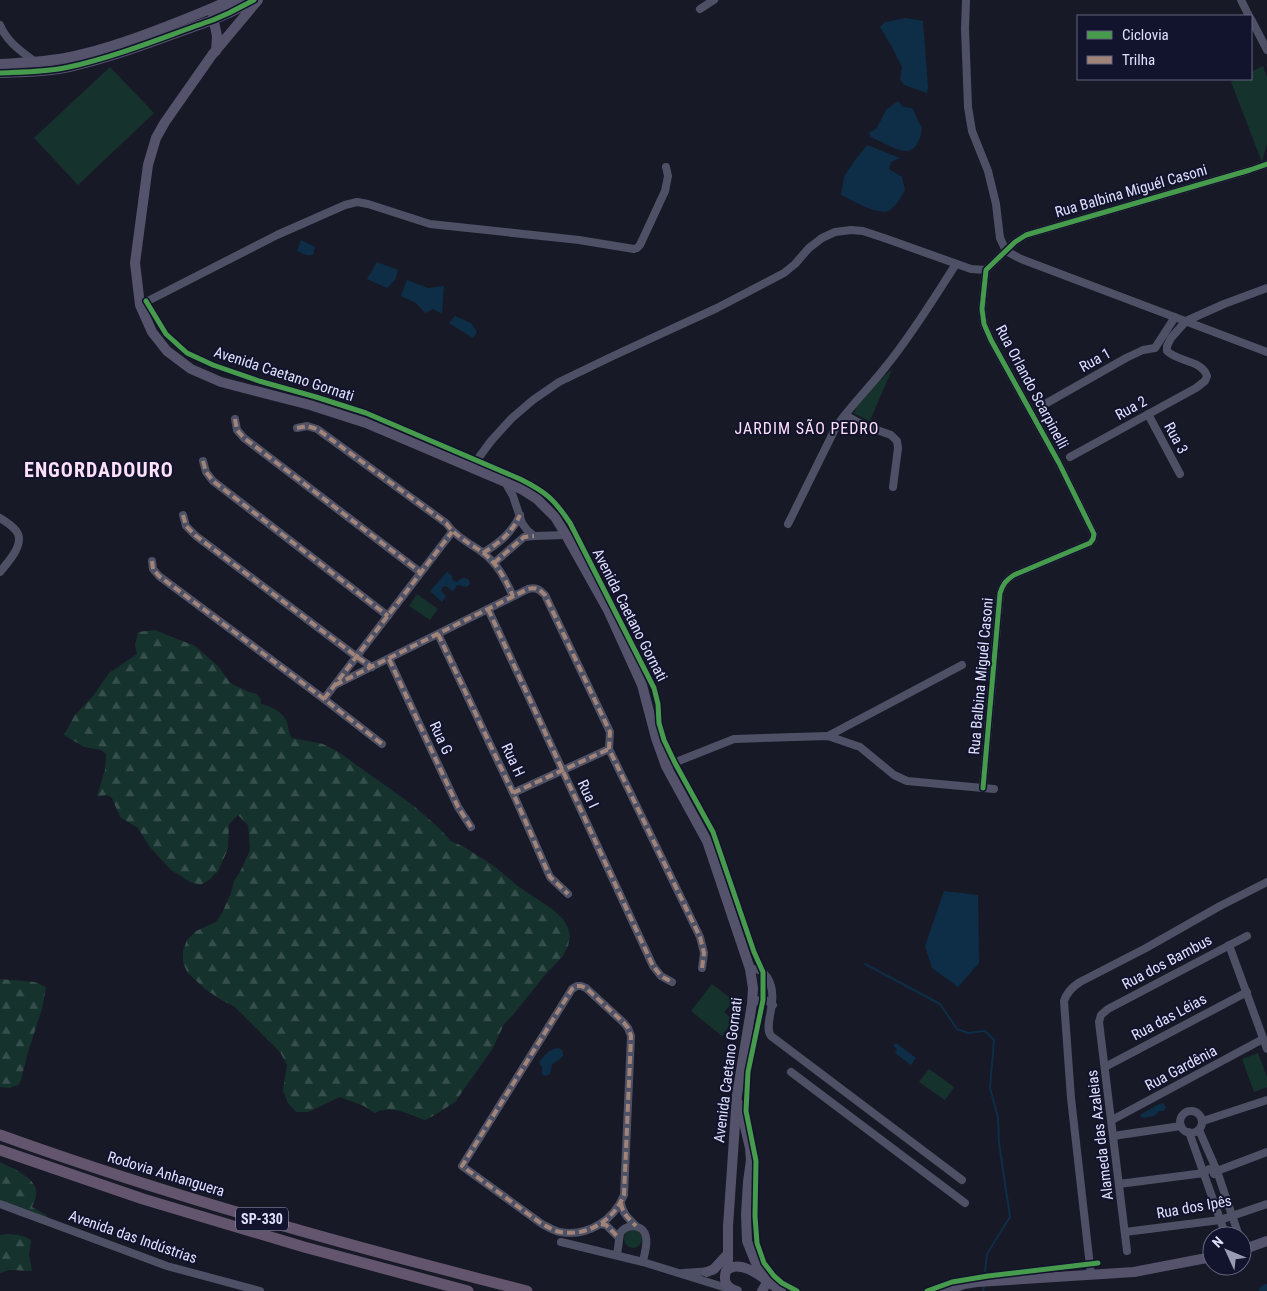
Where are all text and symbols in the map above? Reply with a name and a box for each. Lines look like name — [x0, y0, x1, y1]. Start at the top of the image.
legend — [1077, 15, 1252, 80]
text: Ciclovia — [1122, 26, 1169, 44]
text: Trilha — [1122, 51, 1155, 69]
street label: Rua Balbina Miguél Casoni — [1053, 161, 1209, 221]
street label: Rua Orlando Scarpinelli — [992, 322, 1072, 452]
street label: Avenida Caetano Gornati — [212, 343, 356, 405]
street label: Rua 1 — [1076, 344, 1114, 376]
street label: Rua 2 — [1112, 392, 1150, 424]
district label: JARDIM SÃO PEDRO — [735, 418, 879, 438]
street label: Rua 3 — [1160, 419, 1192, 457]
district label: ENGORDADOURO — [24, 458, 174, 482]
street label: Avenida Caetano Gornati — [589, 546, 671, 684]
street label: Rua Balbina Miguél Casoni — [965, 597, 997, 755]
street label: Rua G — [426, 718, 456, 758]
street label: Rua H — [497, 740, 529, 780]
street label: Rua I — [574, 777, 602, 811]
street label: Rua dos Bambus — [1119, 931, 1215, 993]
street label: Rua das Léias — [1128, 990, 1210, 1044]
street label: Avenida Caetano Gornati — [710, 996, 746, 1144]
street label: Rua Gardênia — [1142, 1042, 1220, 1094]
street label: Alameda das Azaleias — [1083, 1069, 1117, 1201]
street label: Rodovia Anhanguera — [105, 1148, 227, 1200]
street label: Rua dos Ipês — [1155, 1192, 1233, 1222]
street label: Avenida das Indústrias — [67, 1207, 200, 1267]
road number: SP-330 — [236, 1208, 288, 1230]
north arrow — [1202, 1226, 1252, 1276]
text: N — [1209, 1233, 1226, 1251]

